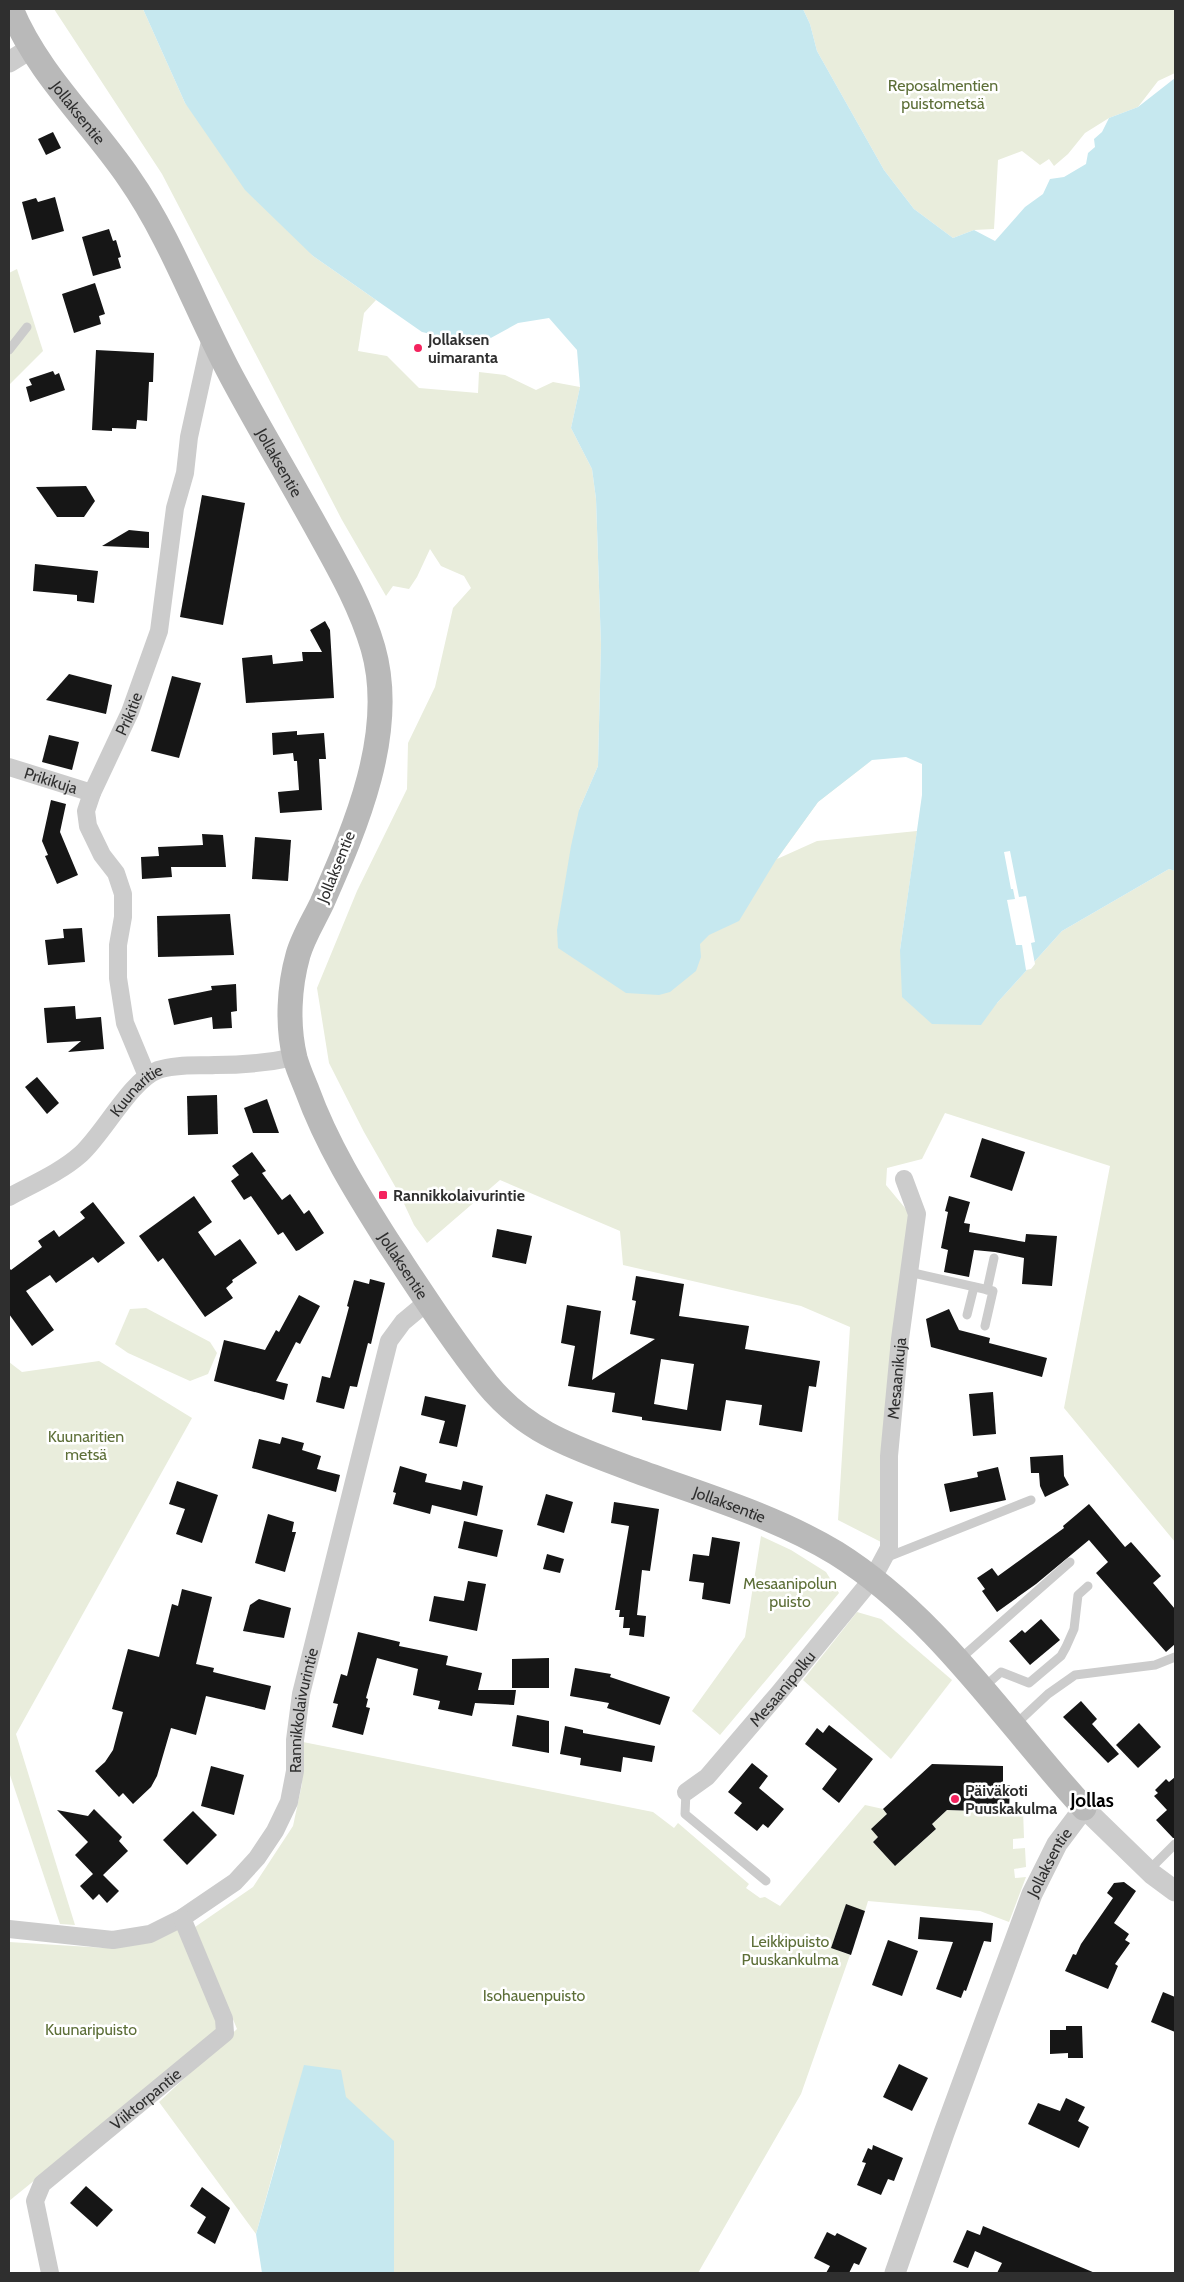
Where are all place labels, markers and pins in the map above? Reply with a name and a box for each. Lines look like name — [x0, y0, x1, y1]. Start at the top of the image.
place label: Jollaksen uimaranta — [427, 330, 498, 367]
marker: Jollaksen uimaranta — [412, 342, 424, 354]
place label: Rannikkolaivurintie — [393, 1186, 525, 1205]
marker: Rannikkolaivurintie — [377, 1189, 389, 1201]
place label: Päiväkoti Puuskakulma — [965, 1781, 1057, 1818]
marker: Päiväkoti Puuskakulma — [949, 1793, 961, 1805]

